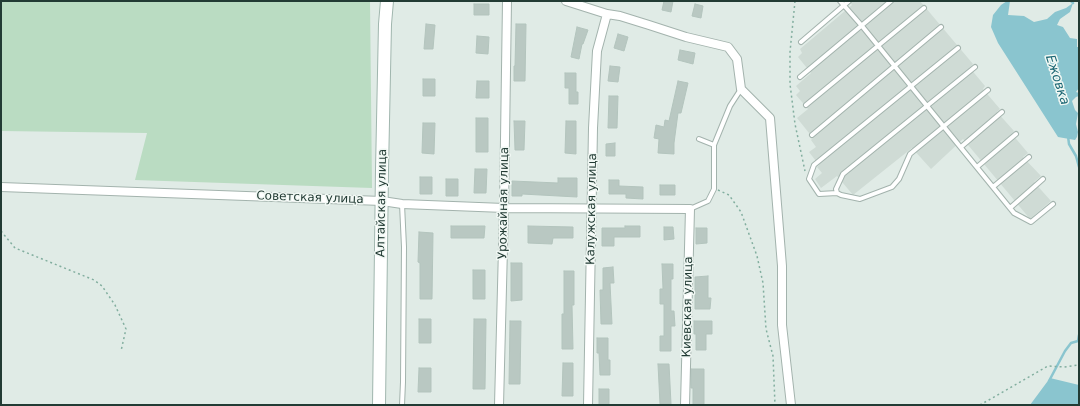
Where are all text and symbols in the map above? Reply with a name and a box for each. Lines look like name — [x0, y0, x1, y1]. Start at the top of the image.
water label: Ежовка — [1042, 53, 1072, 107]
street label: Урожайная улица — [496, 147, 512, 259]
street label: Алтайская улица — [374, 149, 390, 257]
street label: Калужская улица — [584, 153, 600, 265]
street label: Советская улица — [256, 189, 364, 207]
street label: Киевская улица — [680, 256, 696, 358]

